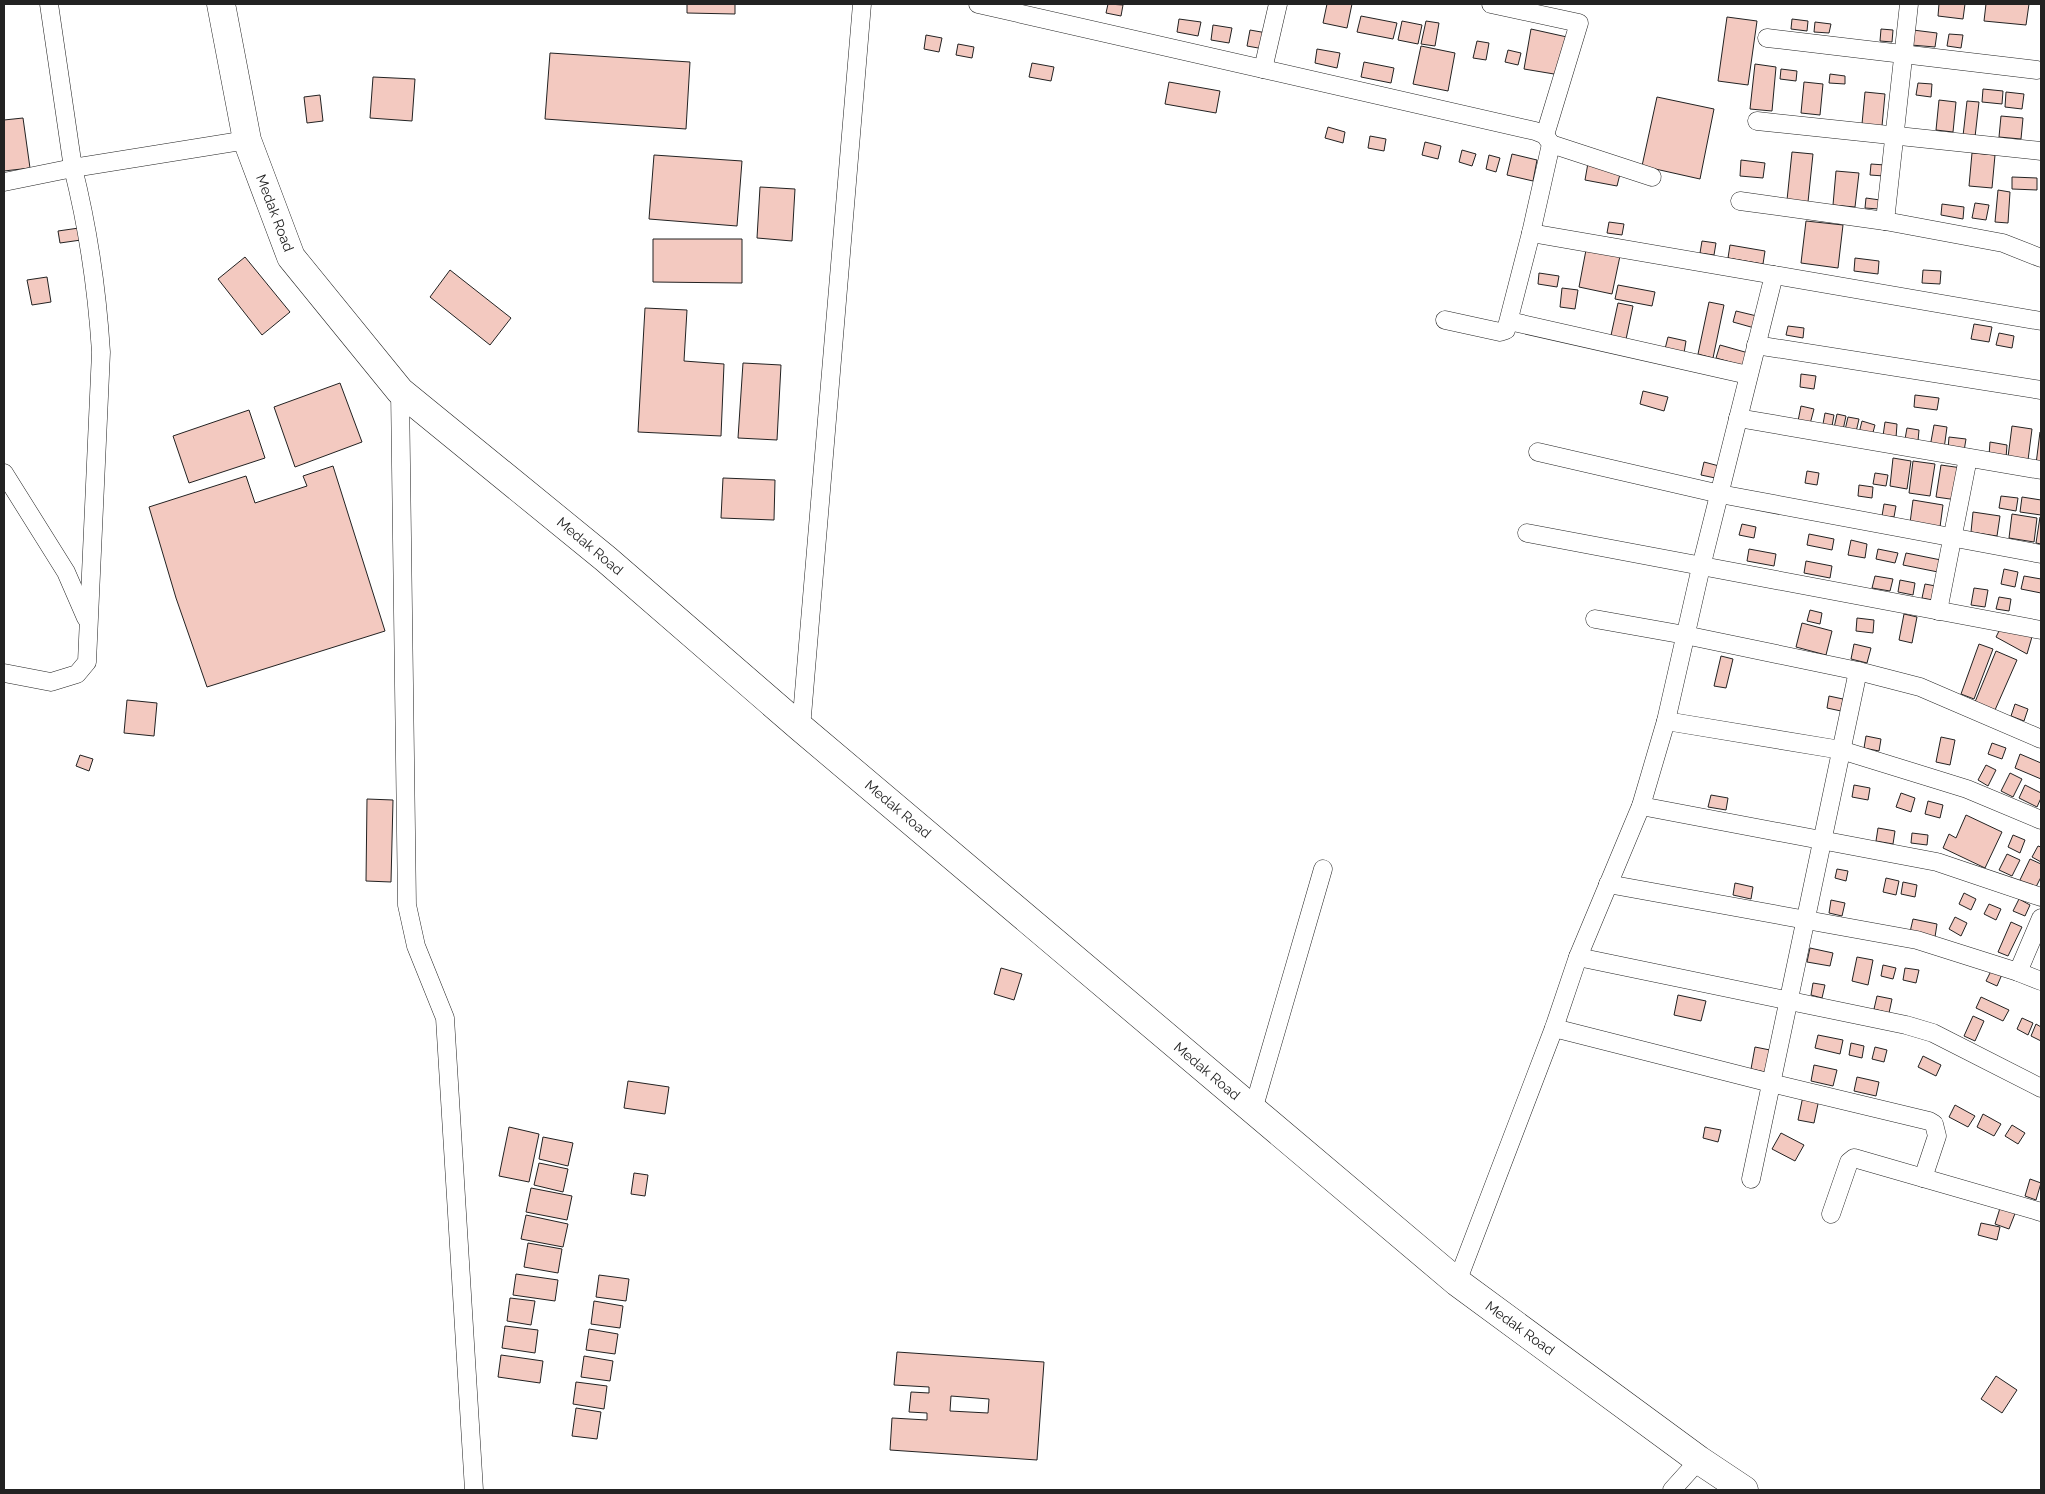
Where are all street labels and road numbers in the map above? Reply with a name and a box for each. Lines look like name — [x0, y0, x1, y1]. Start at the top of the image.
street label: Medak Road — [253, 172, 297, 254]
street label: Medak Road — [554, 514, 626, 578]
street label: Medak Road — [862, 777, 934, 841]
street label: Medak Road — [1171, 1039, 1243, 1103]
street label: Medak Road — [1482, 1298, 1558, 1358]

